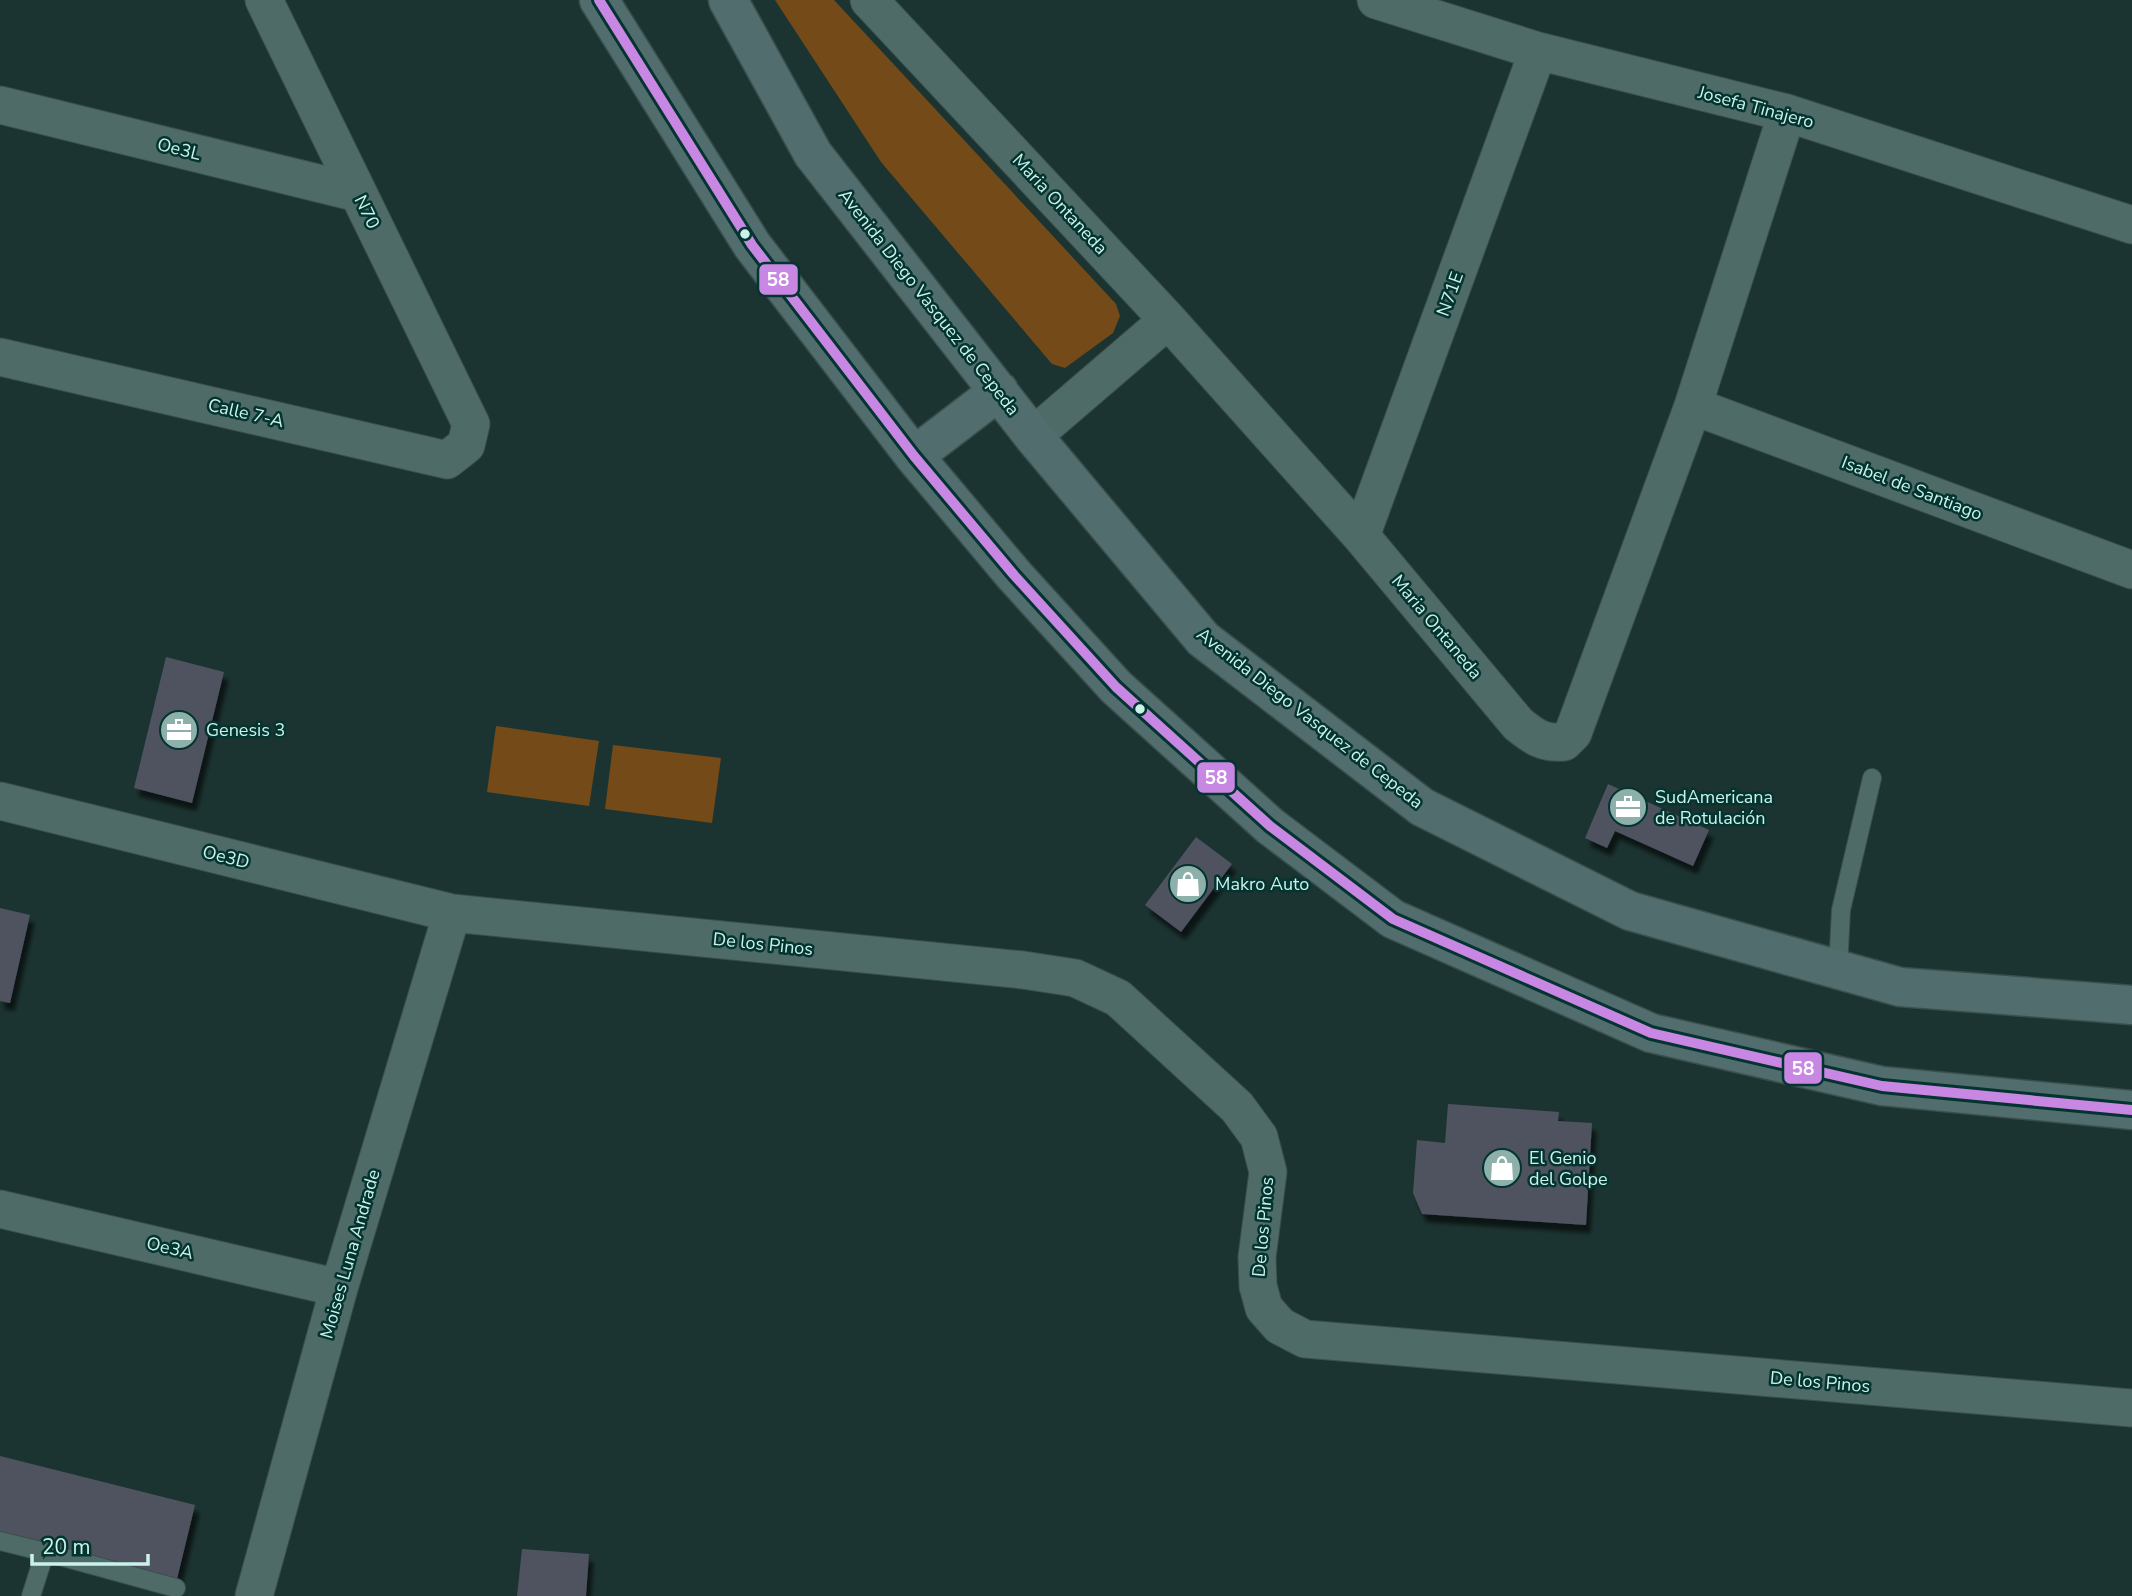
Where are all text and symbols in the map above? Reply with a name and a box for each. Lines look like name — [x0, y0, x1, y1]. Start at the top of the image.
street label: Josefa Tinajero — [1694, 80, 1817, 134]
street label: Oe3L — [155, 132, 203, 166]
street label: Maria Ontaneda — [1007, 148, 1113, 260]
street label: Avenida Diego Vasquez de Cepeda — [833, 184, 1025, 420]
street label: N70 — [349, 191, 385, 233]
unlabelled marker — [738, 227, 752, 241]
line badge: 58 — [758, 263, 799, 296]
text: 58 — [767, 267, 789, 293]
street label: N71E — [1431, 269, 1469, 319]
street label: Calle 7-A — [206, 393, 286, 433]
street label: Isabel de Santiago — [1838, 450, 1986, 526]
street label: Maria Ontaneda — [1386, 570, 1488, 684]
street label: Avenida Diego Vasquez de Cepeda — [1192, 622, 1428, 814]
unlabelled marker — [1133, 702, 1147, 716]
office icon: Genesis 3 — [158, 709, 200, 751]
place label: Genesis 3 — [206, 718, 285, 742]
line badge: 58 — [1196, 761, 1236, 794]
text: 58 — [1205, 765, 1227, 791]
place label: SudAmericana de Rotulación — [1655, 785, 1773, 830]
office icon: SudAmericana de Rotulación — [1607, 786, 1649, 828]
street label: Oe3D — [200, 840, 252, 874]
shop icon: Makro Auto — [1167, 863, 1209, 905]
place label: Makro Auto — [1215, 872, 1309, 896]
street label: De los Pinos — [712, 927, 814, 961]
line badge: 58 — [1783, 1051, 1823, 1085]
text: 58 — [1792, 1056, 1814, 1082]
place label: El Genio del Golpe — [1529, 1146, 1608, 1191]
shop icon: El Genio del Golpe — [1481, 1147, 1523, 1189]
street label: Moises Luna Andrade — [314, 1167, 386, 1341]
street label: De los Pinos — [1247, 1176, 1279, 1278]
street label: Oe3A — [144, 1231, 196, 1265]
street label: De los Pinos — [1769, 1366, 1871, 1398]
scale bar — [32, 1522, 147, 1566]
text: 20 m — [42, 1533, 91, 1561]

